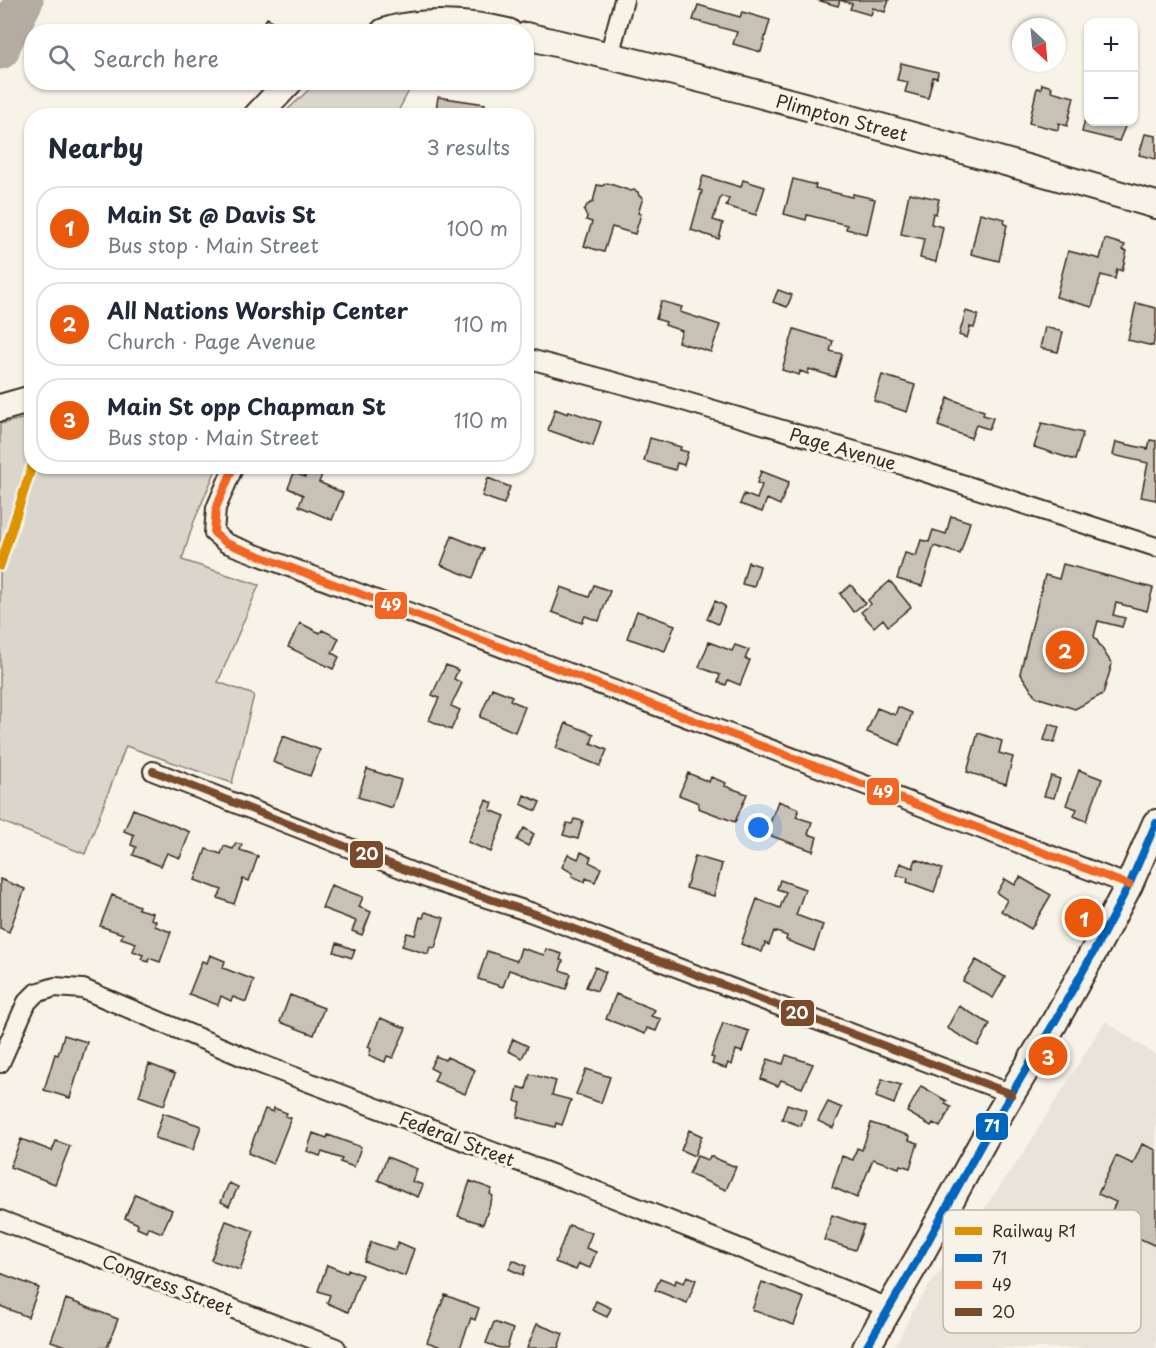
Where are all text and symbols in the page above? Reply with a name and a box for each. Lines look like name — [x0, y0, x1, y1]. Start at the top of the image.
north arrow — [1012, 18, 1066, 72]
map controls — [1084, 18, 1138, 126]
button: + — [1084, 18, 1138, 72]
search box — [24, 24, 534, 90]
icon: search — [45, 41, 78, 74]
text: Search here — [93, 41, 219, 74]
button: − — [1084, 72, 1138, 126]
street label: Plimpton Street — [773, 86, 911, 148]
text: Nearby — [48, 128, 143, 167]
text: 3 results — [427, 132, 510, 162]
text: Main St @ Davis St — [107, 197, 316, 230]
text: 1 — [65, 213, 74, 243]
text: 100 m — [447, 213, 508, 243]
text: Bus stop · Main Street — [107, 230, 319, 260]
text: All Nations Worship Center — [107, 293, 408, 326]
text: 2 — [62, 309, 77, 339]
text: 110 m — [454, 309, 508, 339]
text: Church · Page Avenue — [107, 326, 316, 356]
text: Main St opp Chapman St — [107, 389, 386, 422]
text: 3 — [63, 405, 76, 435]
text: 110 m — [454, 405, 508, 435]
street label: Page Avenue — [787, 420, 900, 476]
text: Bus stop · Main Street — [107, 422, 319, 452]
line badge: 49 — [374, 591, 408, 620]
text: 49 — [381, 592, 401, 616]
pin: 2 — [1046, 628, 1084, 672]
line badge: 49 — [866, 777, 900, 806]
text: 49 — [873, 779, 893, 803]
your location — [744, 813, 773, 842]
line badge: 20 — [349, 840, 384, 869]
text: 20 — [356, 841, 379, 865]
pin: 1 — [1064, 896, 1104, 940]
line badge: 20 — [780, 999, 815, 1027]
text: 20 — [786, 1000, 809, 1024]
pin: 3 — [1028, 1034, 1068, 1078]
street label: Federal Street — [395, 1104, 519, 1172]
line badge: 71 — [975, 1112, 1009, 1141]
text: 71 — [984, 1113, 1000, 1137]
legend — [943, 1210, 1141, 1333]
text: Railway R1 — [992, 1218, 1076, 1242]
text: 71 — [992, 1245, 1007, 1269]
street label: Congress Street — [99, 1247, 237, 1321]
text: 49 — [992, 1272, 1012, 1296]
text: 20 — [992, 1299, 1015, 1323]

